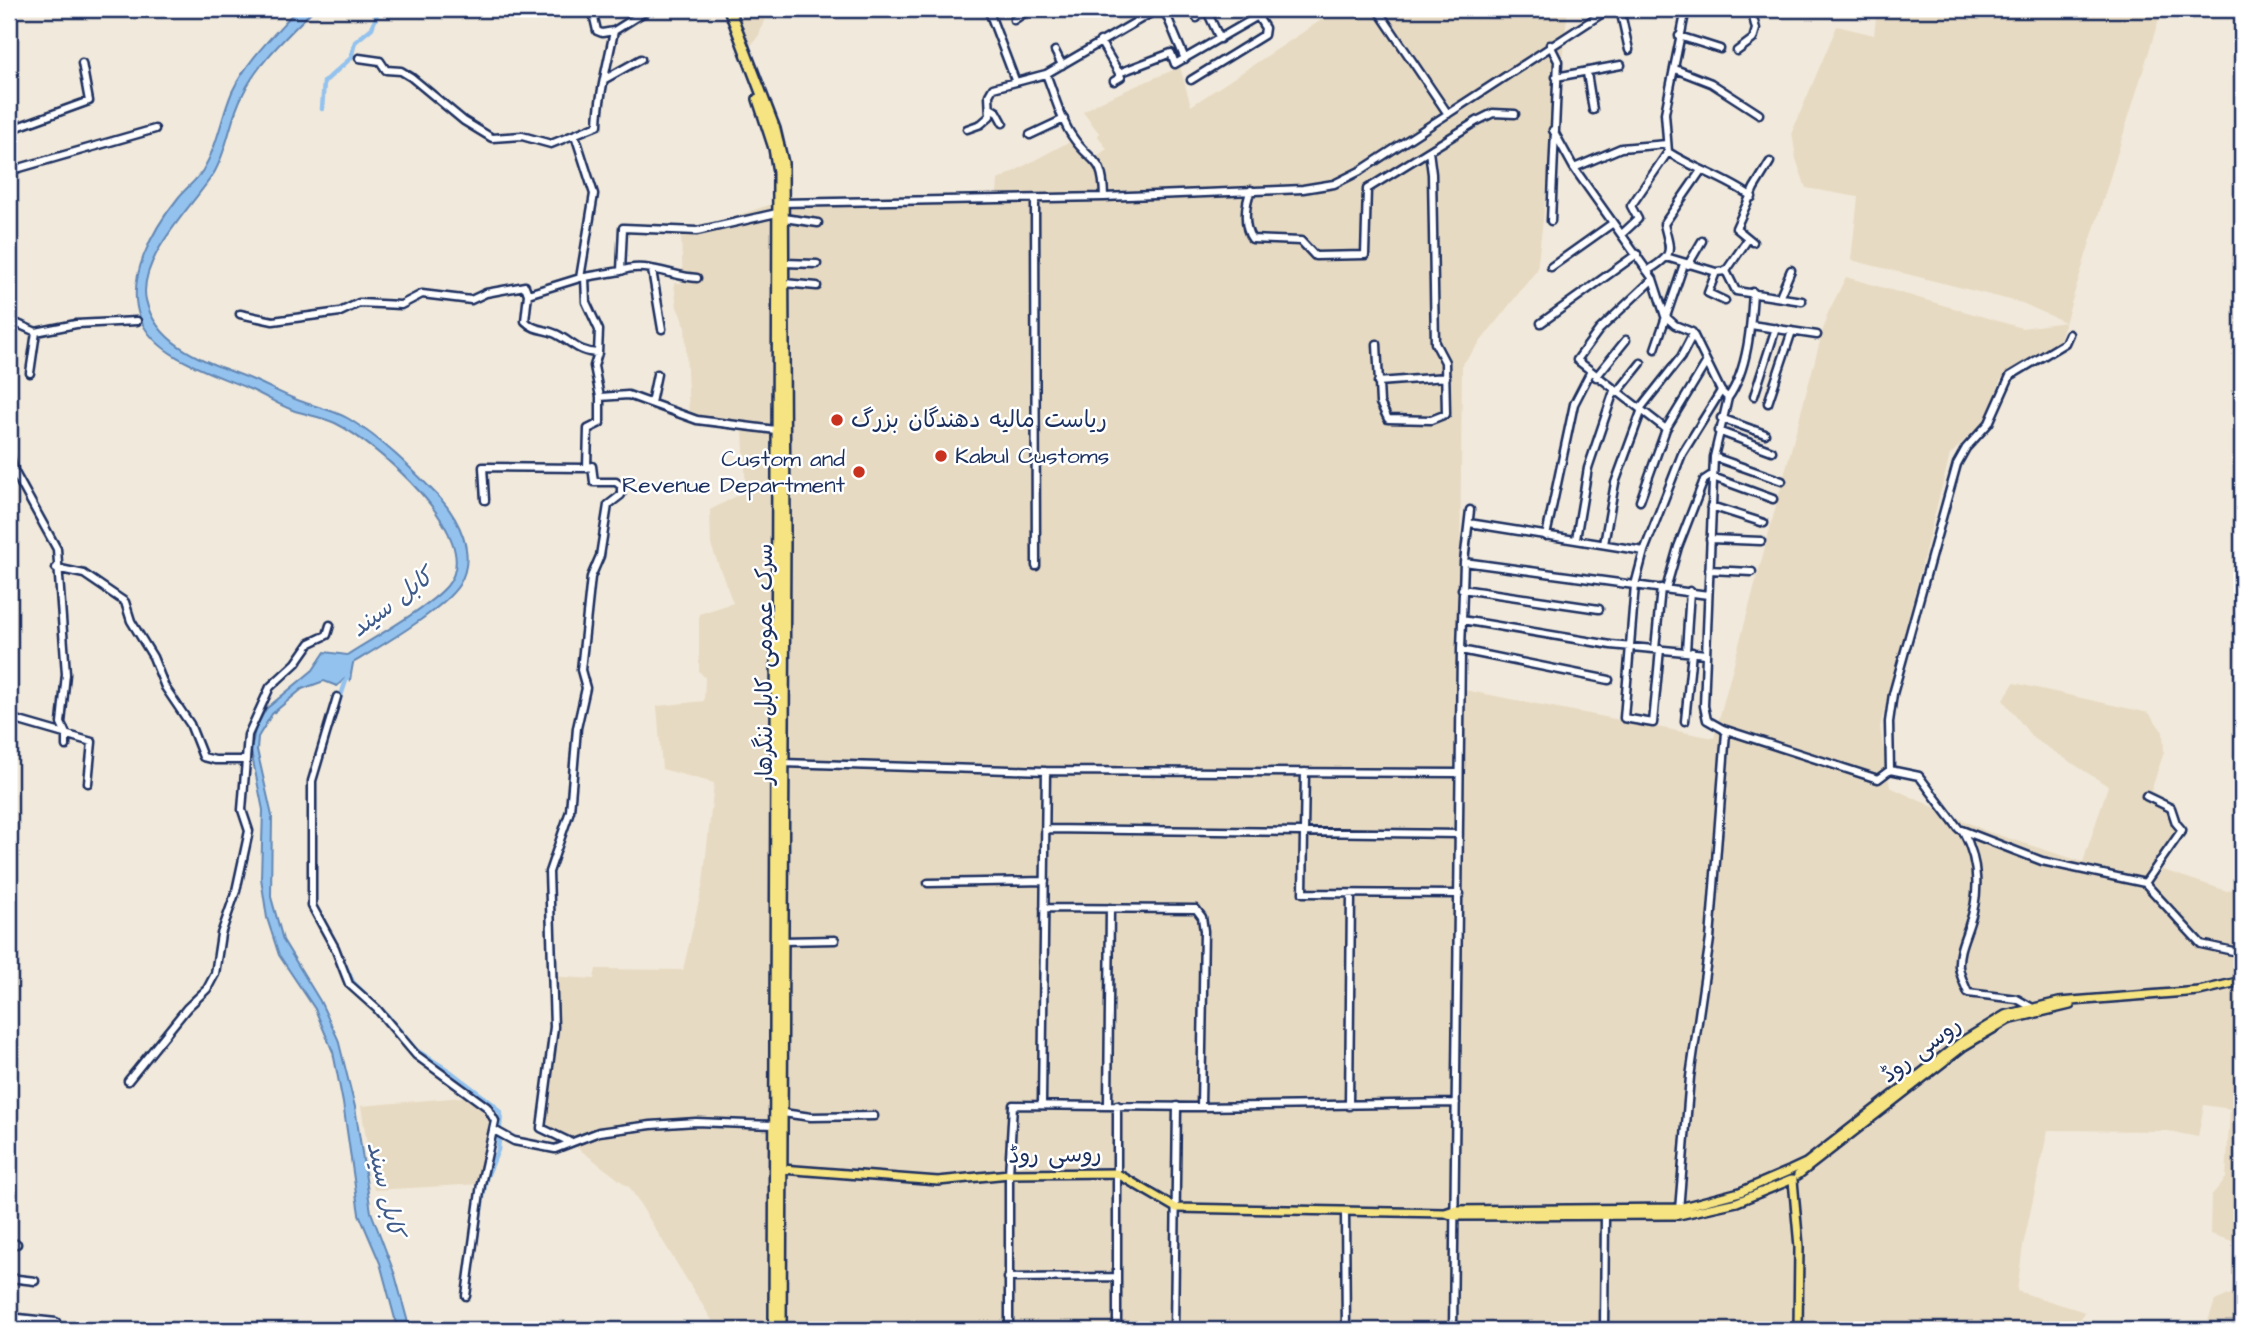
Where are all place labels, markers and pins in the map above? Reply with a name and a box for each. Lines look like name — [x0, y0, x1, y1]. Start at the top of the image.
place label: ریاست مالیه دهندگان بزرگ — [851, 404, 1107, 436]
marker: ریاست مالیه دهندگان بزرگ — [829, 412, 845, 428]
place label: Kabul Customs — [955, 440, 1109, 472]
place label: Custom and Revenue Department — [622, 443, 846, 501]
marker: Kabul Customs — [933, 448, 949, 464]
marker: Custom and Revenue Department — [851, 464, 867, 480]

